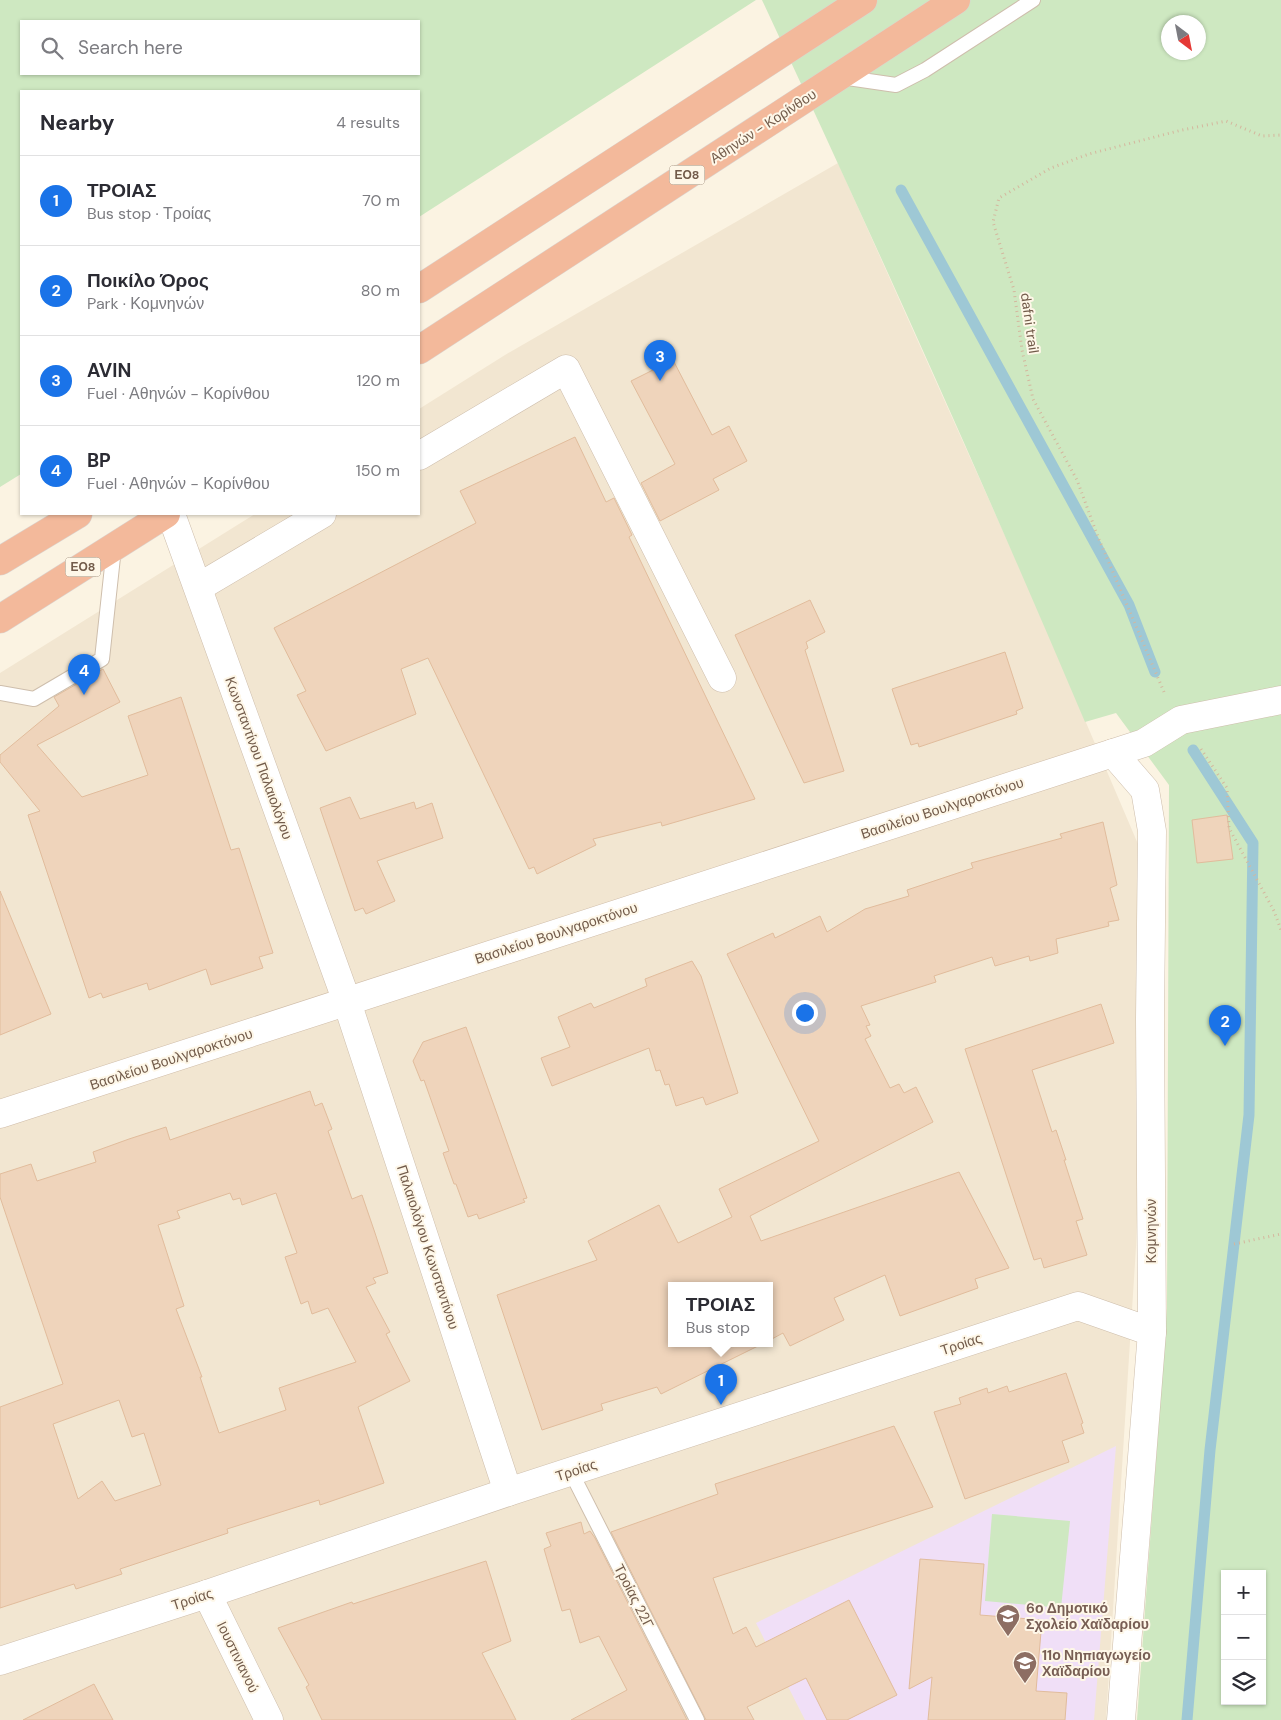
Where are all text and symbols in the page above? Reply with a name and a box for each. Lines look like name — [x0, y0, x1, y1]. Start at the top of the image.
north arrow — [1161, 15, 1206, 60]
search box — [20, 20, 420, 75]
icon: search — [38, 34, 66, 62]
text: Search here — [78, 35, 183, 60]
street label: Αθηνών - Κορίνθου — [706, 85, 820, 167]
text: Nearby — [40, 109, 114, 137]
text: 4 results — [336, 112, 400, 133]
road number: ΕΟ8 — [670, 166, 704, 184]
text: ΤΡΟΙΑΣ — [87, 178, 156, 203]
text: 1 — [53, 190, 59, 211]
text: 70 m — [362, 190, 400, 211]
text: Bus stop · Τροίας — [87, 203, 211, 224]
text: Ποικίλο Όρος — [87, 268, 209, 293]
text: 2 — [51, 280, 61, 301]
text: 80 m — [361, 280, 400, 301]
street label: dafni trail — [1017, 292, 1043, 354]
text: Park · Κομνηνών — [87, 293, 204, 314]
pin: 3 — [644, 340, 676, 381]
text: AVIN — [87, 358, 131, 383]
text: 3 — [51, 370, 61, 391]
text: 120 m — [356, 370, 400, 391]
text: Fuel · Αθηνών - Κορίνθου — [87, 383, 270, 404]
text: BP — [87, 448, 111, 473]
text: 4 — [51, 460, 61, 481]
text: 150 m — [356, 460, 400, 481]
text: Fuel · Αθηνών - Κορίνθου — [87, 473, 270, 494]
road number: ΕΟ8 — [66, 558, 100, 576]
pin: 4 — [68, 654, 100, 695]
street label: Κωνσταντίνου Παλαιολόγου — [221, 674, 297, 842]
street label: Βασιλείου Βουλγαροκτόνου — [858, 773, 1026, 843]
street label: Βασιλείου Βουλγαροκτόνου — [472, 898, 640, 968]
your location — [792, 1000, 818, 1026]
pin: 2 — [1209, 1005, 1241, 1046]
street label: Βασιλείου Βουλγαροκτόνου — [87, 1024, 255, 1094]
street label: Παλαιολόγου Κωνσταντίνου — [393, 1163, 463, 1331]
street label: Κομνηνών — [1142, 1199, 1160, 1263]
popup — [668, 1282, 773, 1347]
text: ΤΡΟΙΑΣ — [686, 1292, 755, 1317]
text: Bus stop — [686, 1317, 750, 1338]
street label: Τροίας — [938, 1329, 984, 1359]
pin: 1 — [705, 1364, 737, 1405]
street label: Τροίας — [553, 1455, 599, 1485]
street label: Τροίας 22Γ — [610, 1561, 658, 1631]
map controls — [1221, 1570, 1266, 1705]
button: + — [1221, 1570, 1266, 1615]
street label: Τροίας — [169, 1584, 215, 1614]
place label: 6ο Δημοτικό Σχολείο Χαϊδαρίου — [1026, 1599, 1149, 1633]
school or university icon: 6ο Δημοτικό Σχολείο Χαϊδαρίου — [995, 1603, 1021, 1637]
button: − — [1221, 1615, 1266, 1660]
street label: Ιουστινιανού — [213, 1618, 263, 1696]
place label: 11ο Νηπιαγωγείο Χαϊδαρίου — [1042, 1646, 1151, 1680]
school or university icon: 11ο Νηπιαγωγείο Χαϊδαρίου — [1012, 1650, 1038, 1684]
button: layers — [1221, 1660, 1266, 1705]

